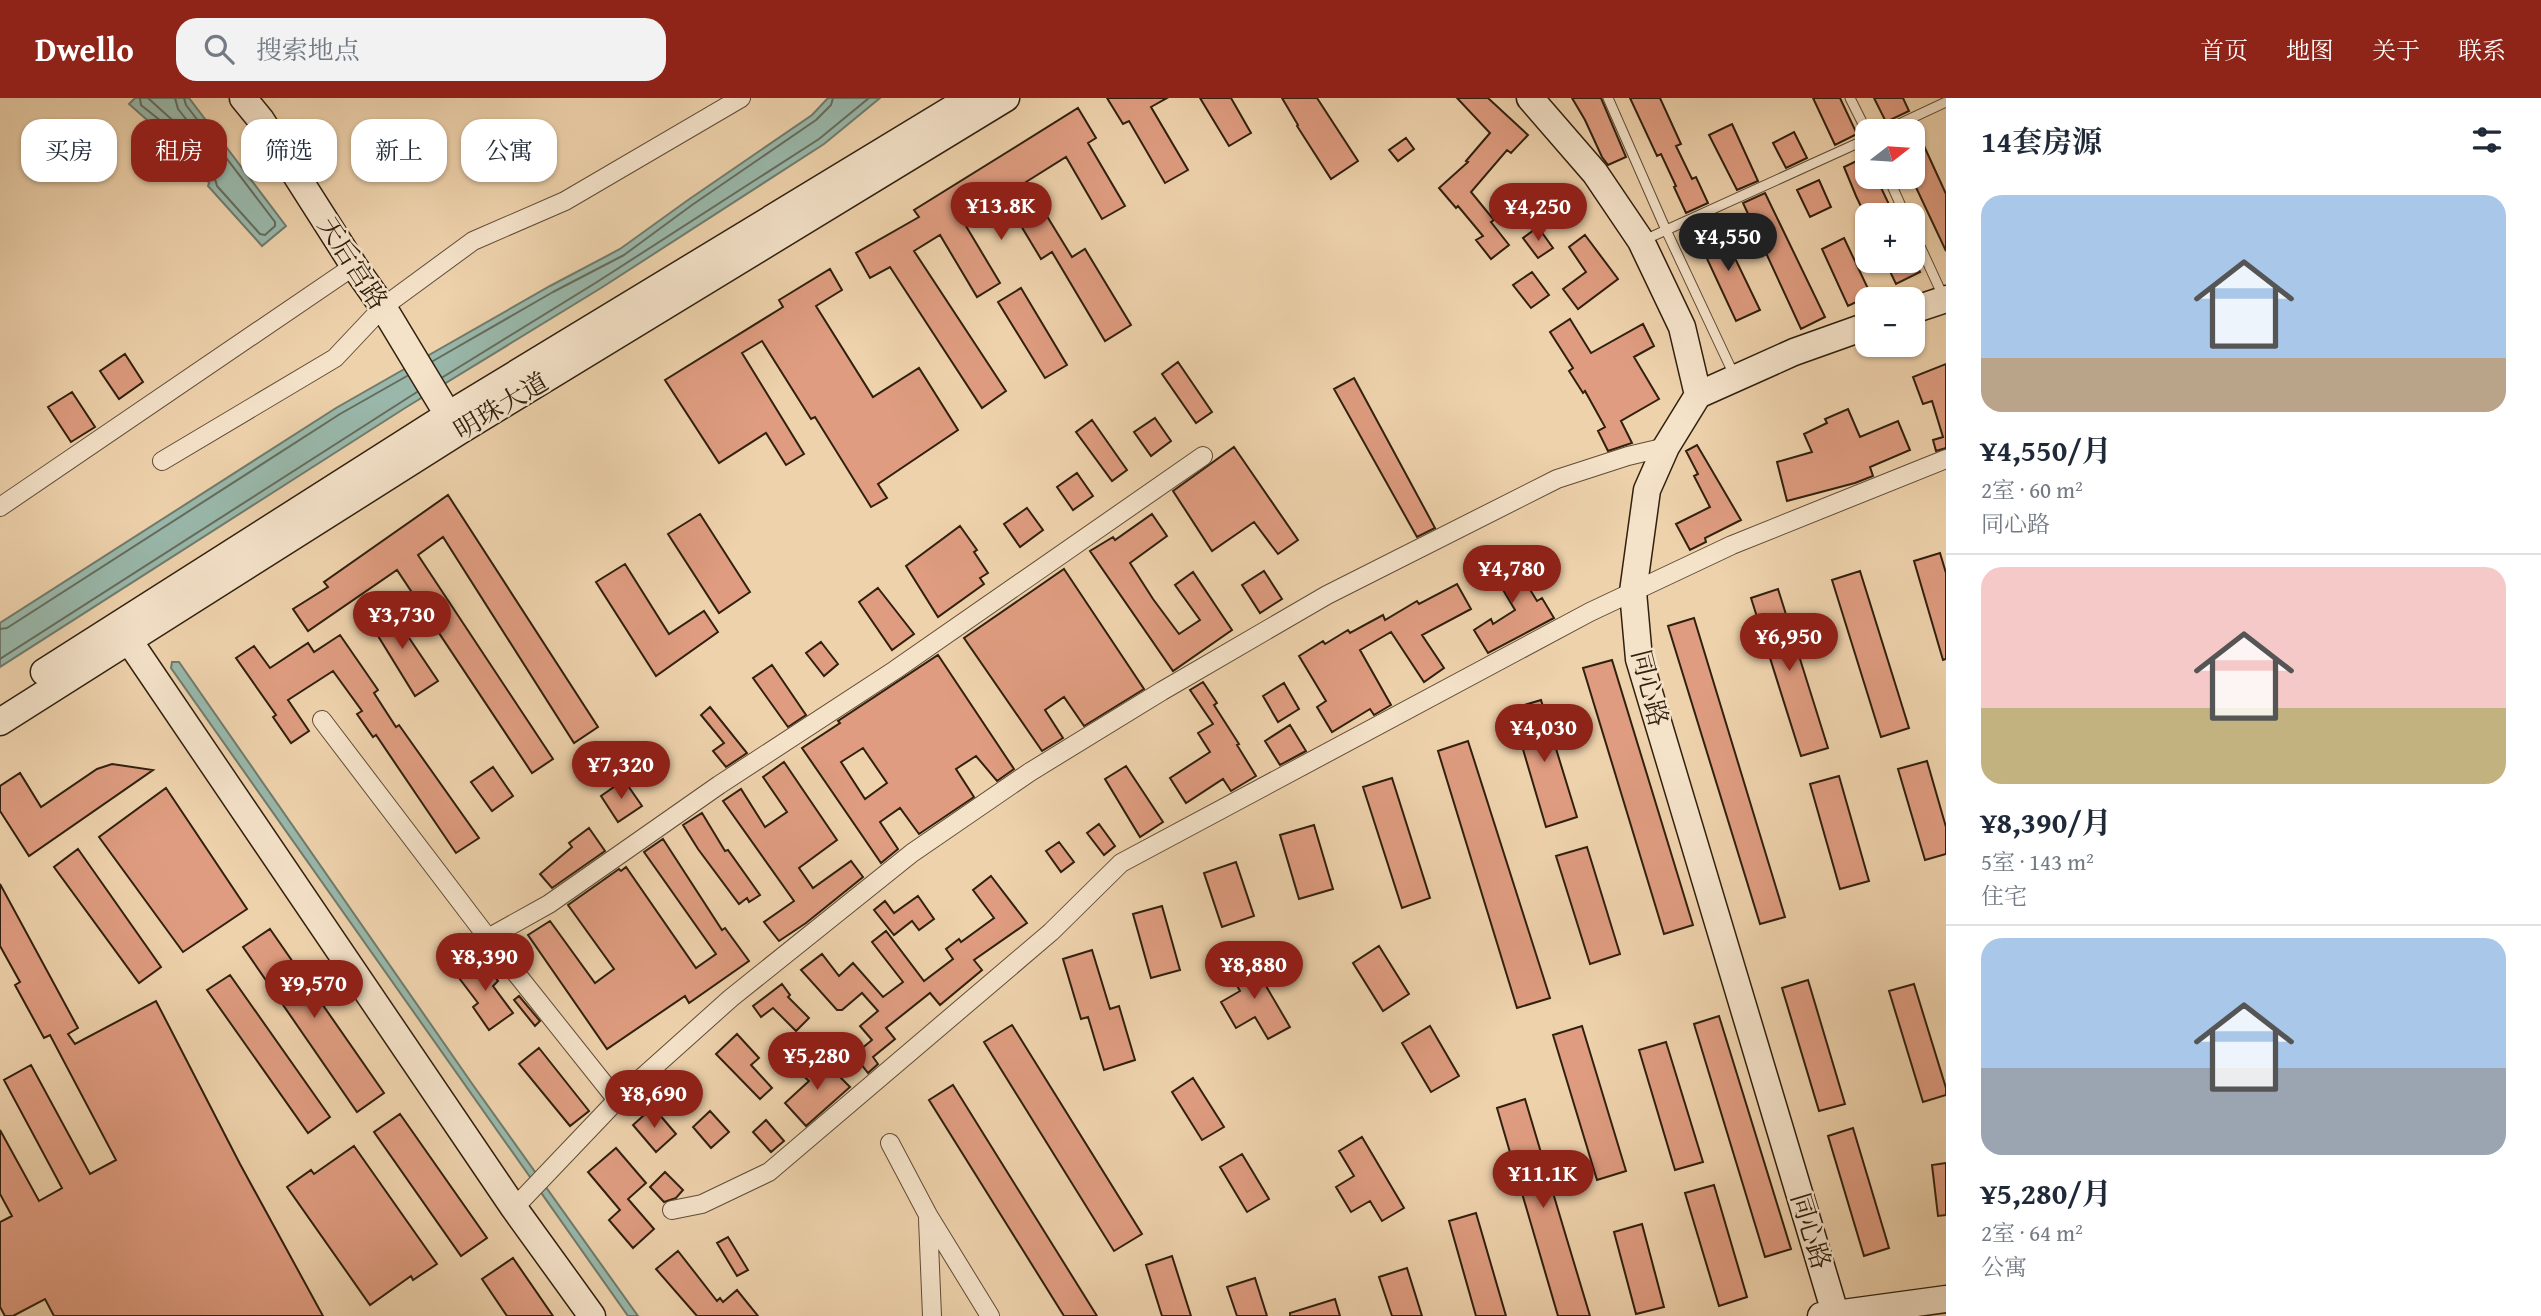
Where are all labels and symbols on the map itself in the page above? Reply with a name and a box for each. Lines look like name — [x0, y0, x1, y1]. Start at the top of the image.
north arrow — [1855, 119, 1925, 189]
pin: ¥13.8K — [944, 183, 1058, 242]
pin: ¥4,250 — [1481, 184, 1595, 243]
street label: 天后宫路 — [309, 208, 398, 317]
pin: ¥4,550 — [1671, 214, 1785, 273]
street label: 明珠大道 — [446, 362, 555, 449]
pin: ¥4,780 — [1455, 546, 1569, 605]
pin: ¥3,730 — [345, 592, 459, 651]
pin: ¥6,950 — [1732, 614, 1846, 673]
street label: 同心路 — [1622, 645, 1679, 730]
pin: ¥4,030 — [1487, 704, 1601, 764]
pin: ¥7,320 — [564, 742, 678, 801]
pin: ¥8,390 — [428, 934, 542, 993]
pin: ¥8,880 — [1197, 942, 1311, 1001]
pin: ¥9,570 — [257, 960, 371, 1020]
pin: ¥5,280 — [760, 1032, 874, 1092]
pin: ¥8,690 — [597, 1070, 711, 1130]
pin: ¥11.1K — [1486, 1150, 1600, 1210]
street label: 同心路 — [1781, 1188, 1842, 1274]

